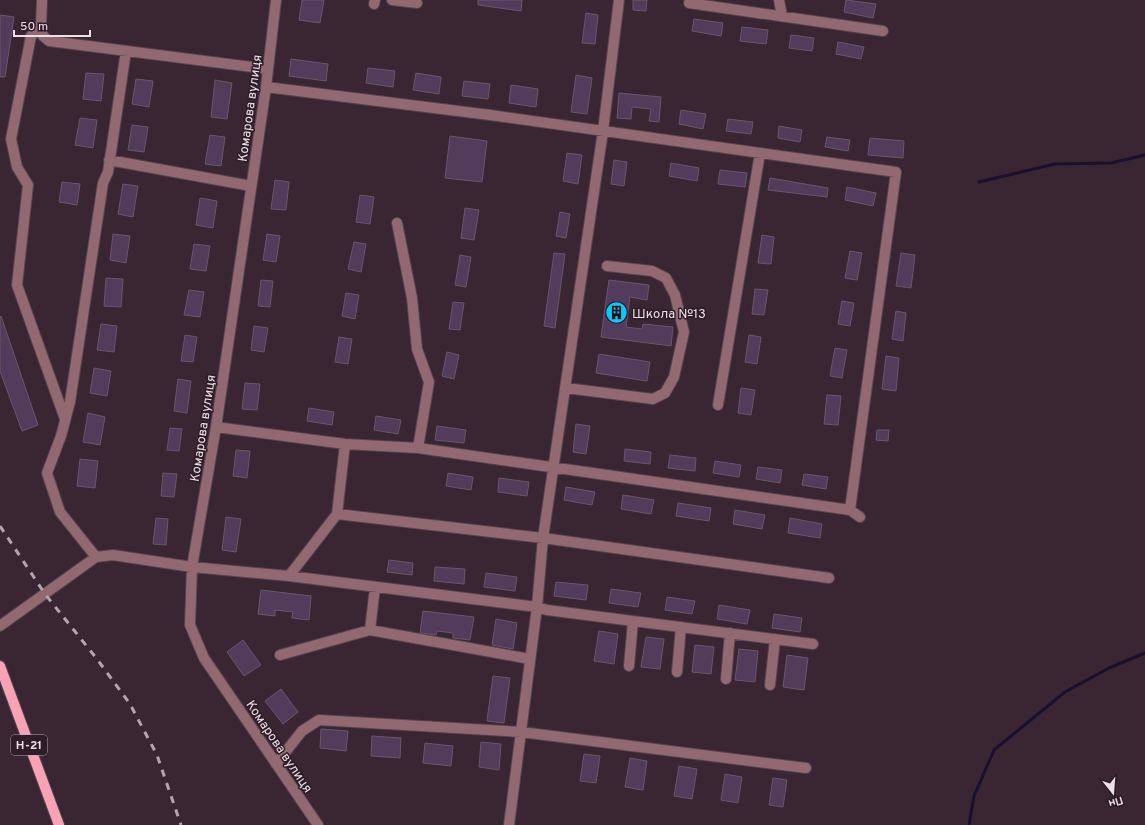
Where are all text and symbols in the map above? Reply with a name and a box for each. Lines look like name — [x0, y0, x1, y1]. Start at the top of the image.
scale bar — [14, 12, 90, 38]
text: 50 m — [20, 19, 48, 35]
street label: Комарова вулиця — [236, 54, 266, 163]
building icon: Школа №13 — [603, 300, 629, 326]
place label: Школа №13 — [632, 307, 706, 323]
street label: Комарова вулиця — [188, 374, 220, 483]
street label: Комарова вулиця — [241, 698, 315, 796]
road number: Н-21 — [11, 735, 47, 755]
north arrow — [1093, 773, 1133, 813]
text: Пн — [1106, 793, 1125, 810]

